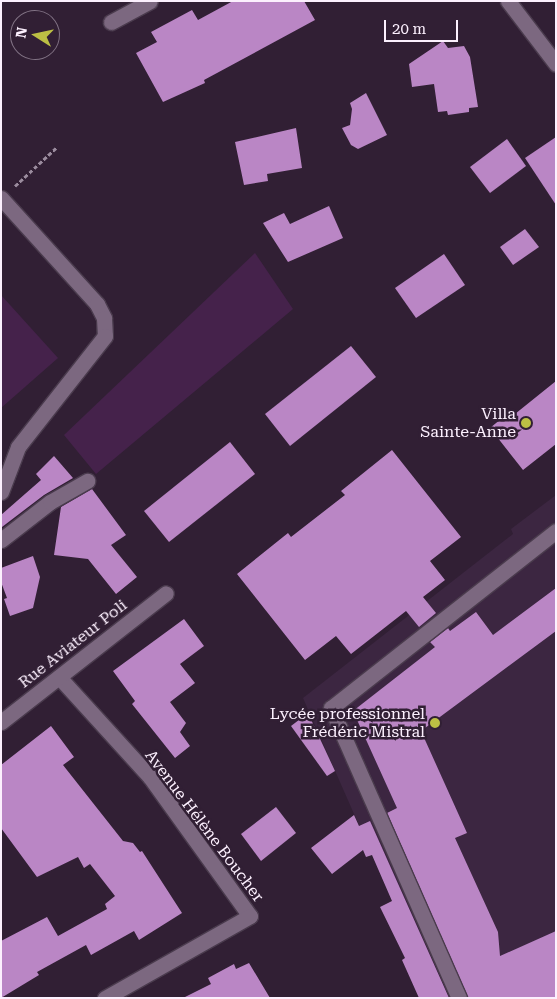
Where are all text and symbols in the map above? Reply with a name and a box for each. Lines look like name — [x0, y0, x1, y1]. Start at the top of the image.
north arrow — [10, 10, 60, 60]
scale bar — [387, 10, 461, 42]
text: 20 m — [392, 20, 426, 38]
text: N — [12, 26, 30, 39]
place label: Villa Sainte-Anne — [420, 404, 516, 442]
marker: Villa Sainte-Anne — [520, 417, 532, 429]
street label: Rue Aviateur Poli — [15, 596, 131, 692]
place label: Lycée professionnel Frédéric Mistral — [270, 704, 425, 742]
marker: Lycée professionnel Frédéric Mistral — [429, 717, 441, 729]
street label: Avenue Hélène Boucher — [141, 746, 267, 906]

